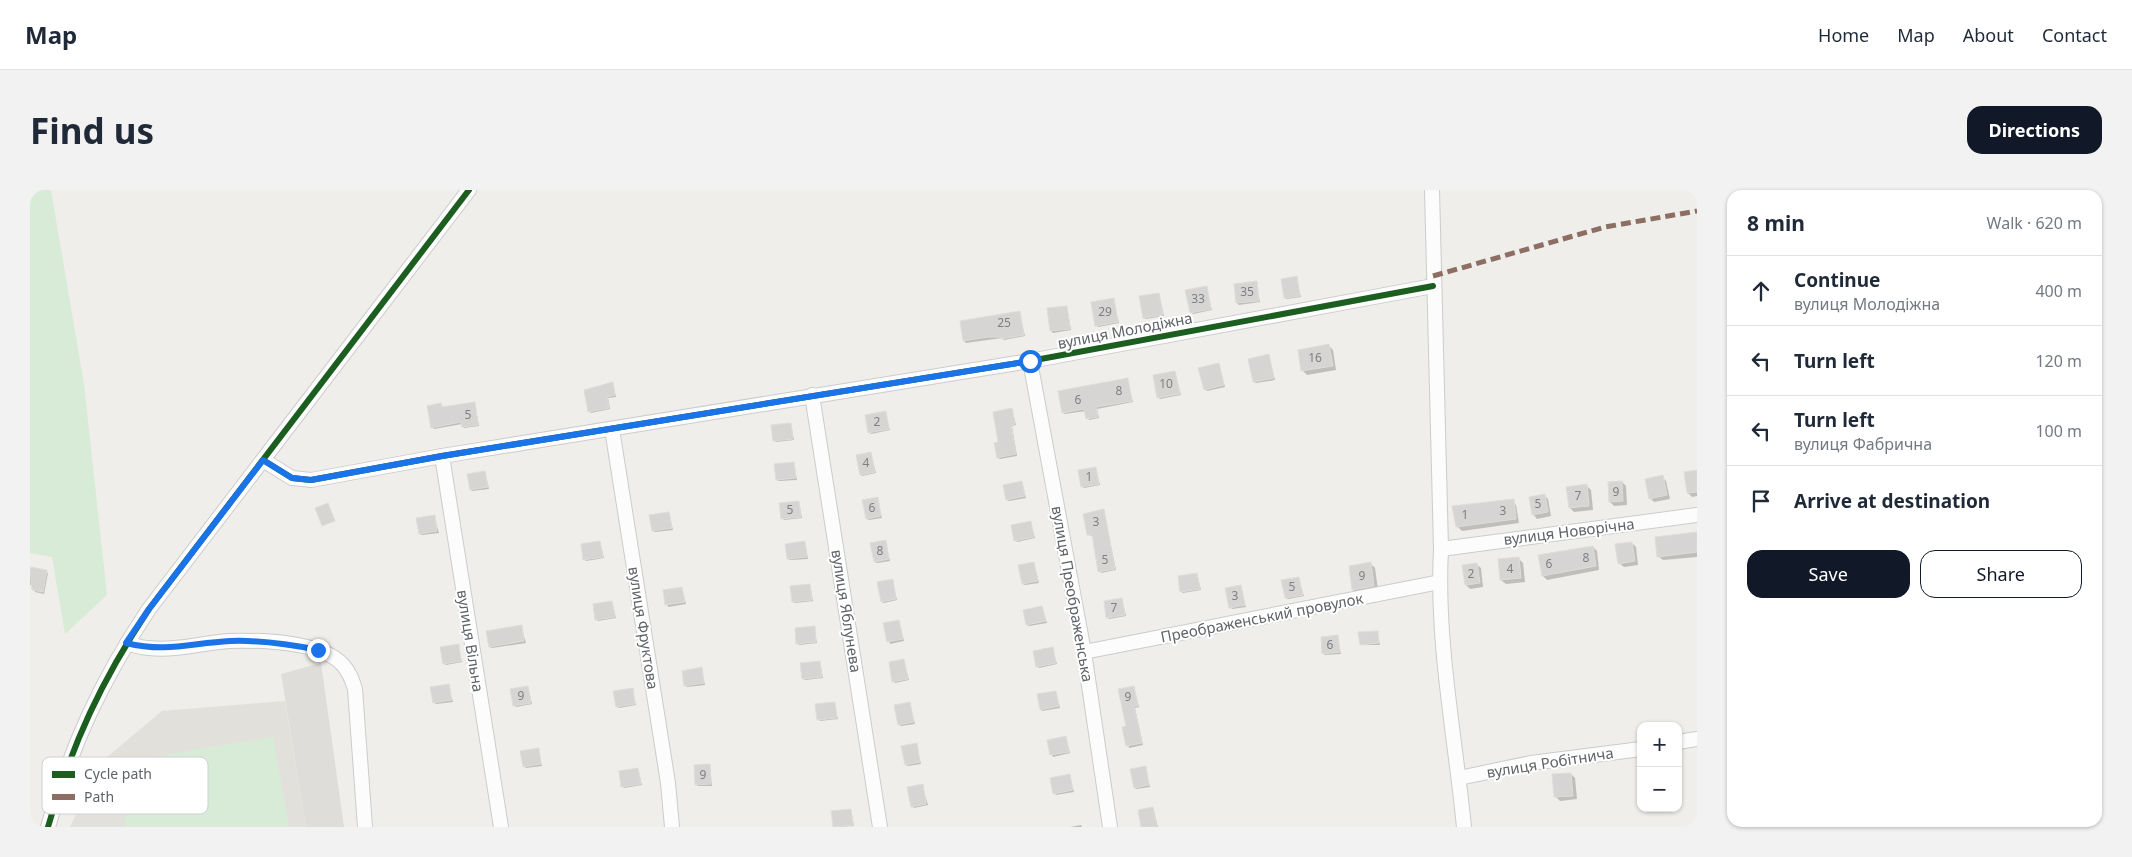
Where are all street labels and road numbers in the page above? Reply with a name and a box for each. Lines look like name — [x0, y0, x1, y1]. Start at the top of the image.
street label: вулиця Молодіжна — [1056, 307, 1194, 353]
street label: вулиця Преображенська — [1048, 504, 1098, 684]
street label: вулиця Новорічна — [1502, 513, 1636, 549]
street label: вулиця Яблунева — [827, 548, 867, 674]
street label: вулиця Фруктова — [624, 565, 664, 691]
street label: вулиця Вільна — [453, 588, 489, 693]
street label: Преображенський провулок — [1159, 588, 1365, 646]
street label: вулиця Робітнича — [1485, 742, 1615, 782]

